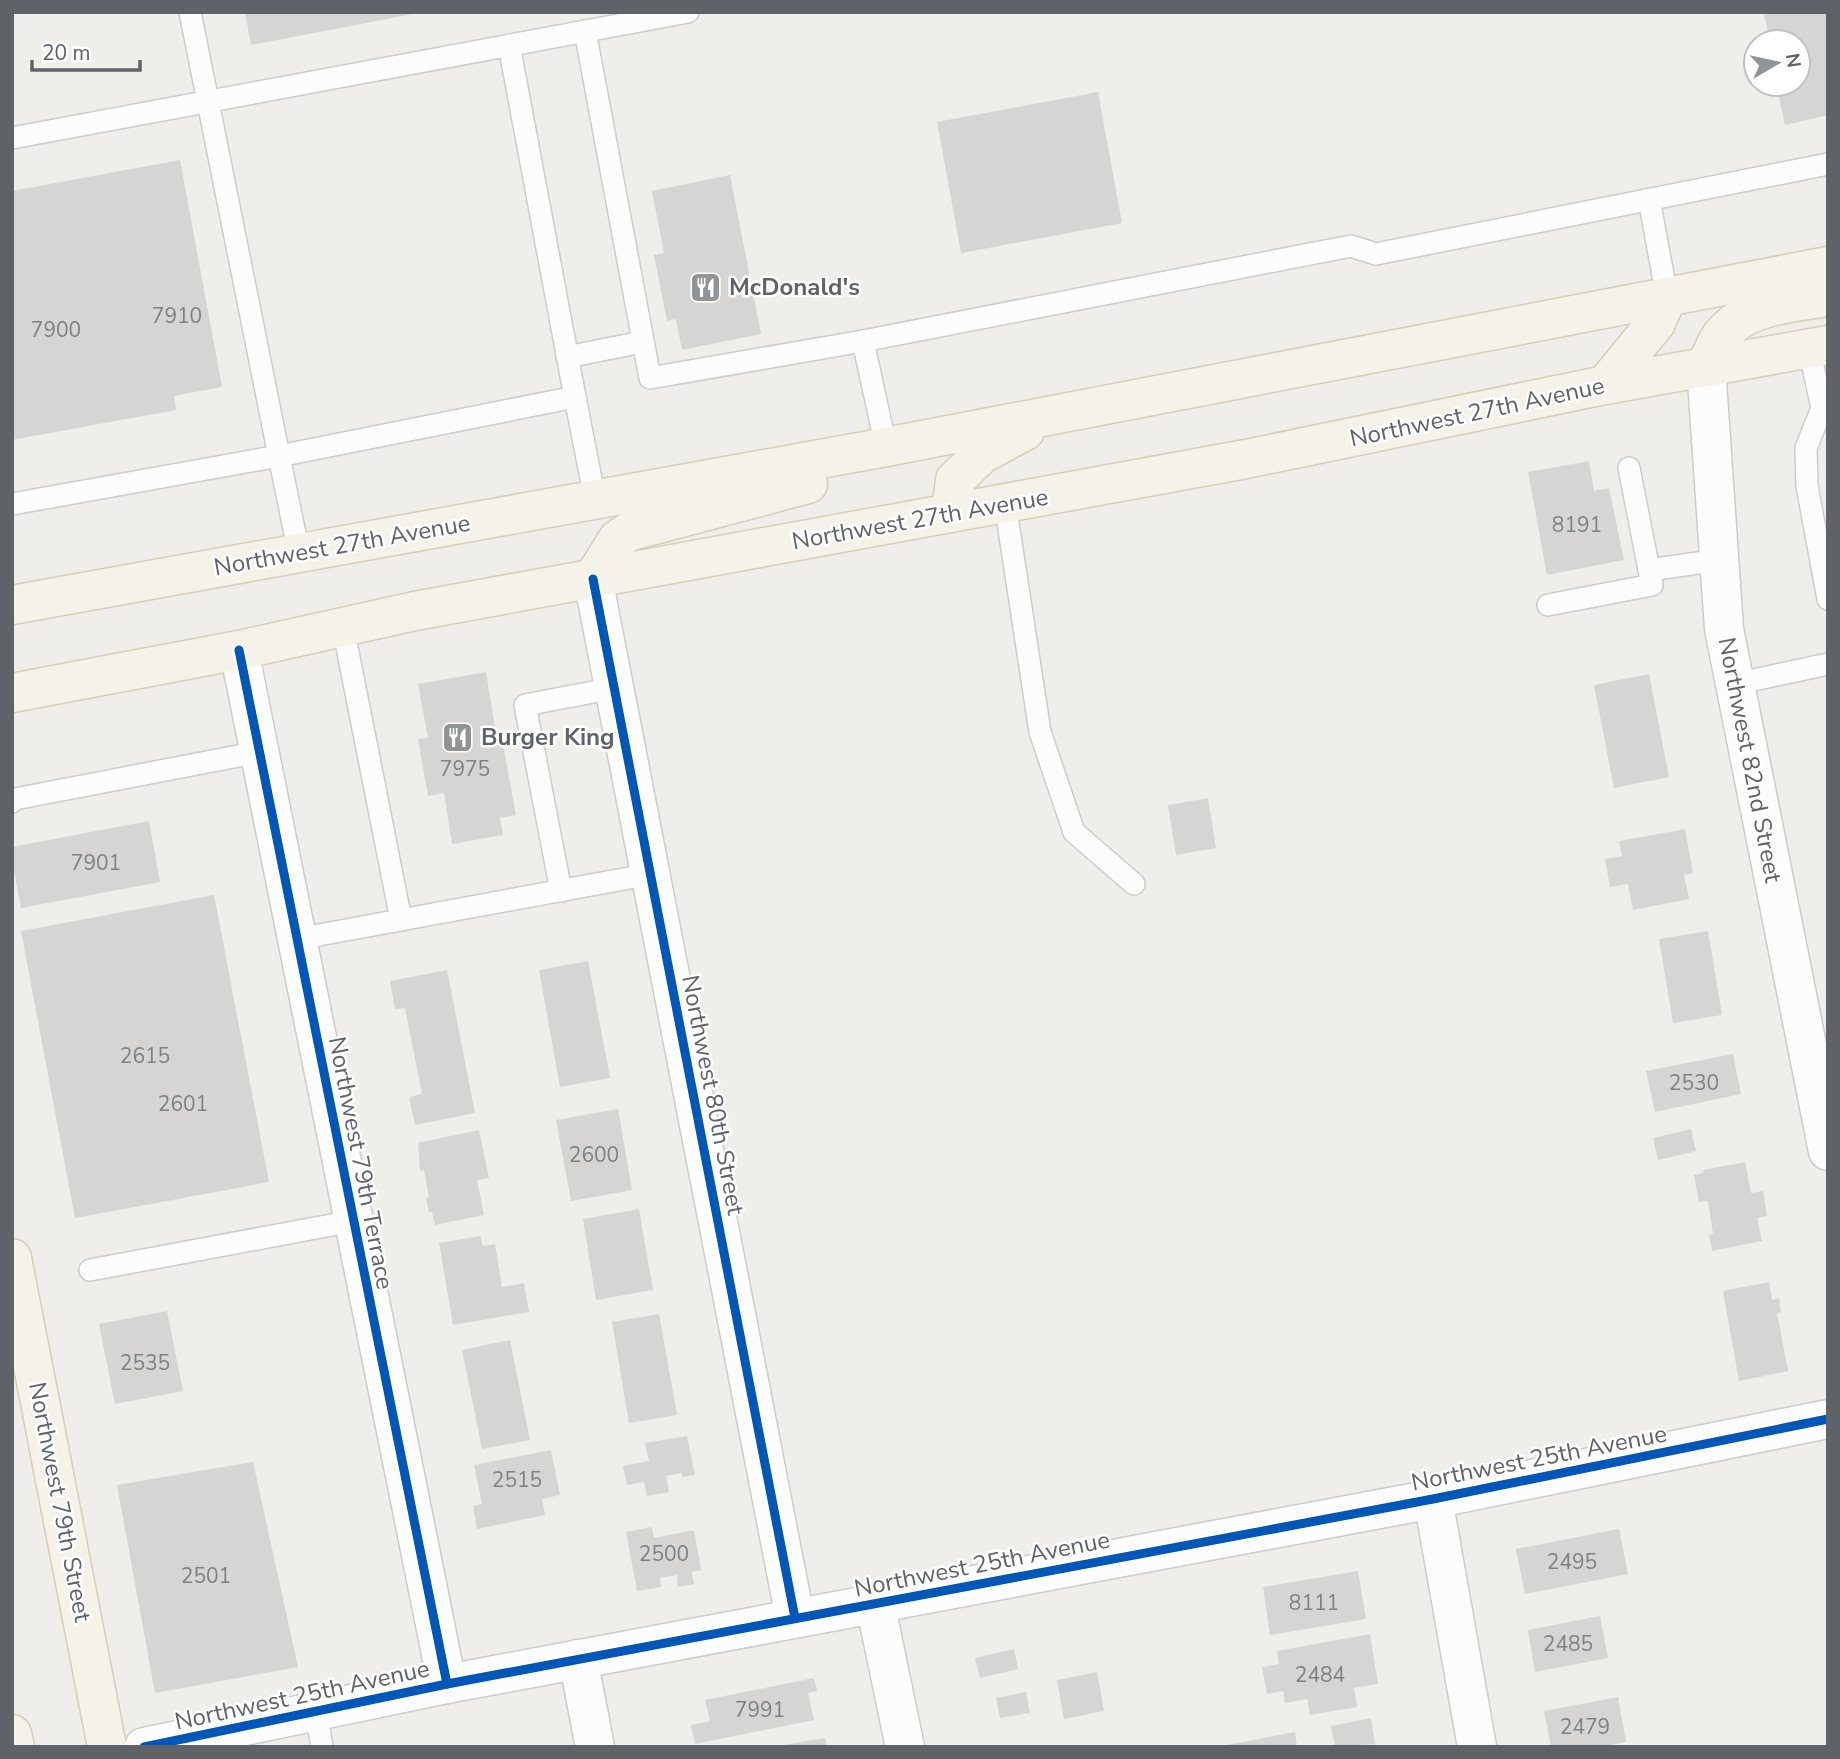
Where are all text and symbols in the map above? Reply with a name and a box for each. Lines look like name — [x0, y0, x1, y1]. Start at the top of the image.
scale bar — [32, 28, 140, 72]
north arrow — [1742, 28, 1812, 98]
text: 20 m — [42, 39, 91, 67]
text: N — [1779, 51, 1807, 70]
restaurant icon: McDonald's — [689, 270, 723, 304]
place label: McDonald's — [729, 271, 860, 303]
house number: 7910 — [152, 302, 202, 330]
house number: 7900 — [31, 316, 81, 344]
street label: Northwest 27th Avenue — [1347, 369, 1607, 455]
street label: Northwest 27th Avenue — [789, 481, 1051, 557]
street label: Northwest 27th Avenue — [211, 507, 473, 583]
house number: 8191 — [1552, 511, 1602, 539]
street label: Northwest 82nd Street — [1711, 635, 1790, 886]
restaurant icon: Burger King — [441, 720, 475, 754]
place label: Burger King — [481, 721, 615, 753]
house number: 7975 — [440, 755, 490, 783]
house number: 7901 — [71, 849, 121, 877]
street label: Northwest 80th Street — [674, 972, 752, 1218]
street label: Northwest 79th Terrace — [321, 1034, 401, 1292]
house number: 2615 — [120, 1042, 170, 1070]
house number: 2530 — [1669, 1069, 1719, 1097]
house number: 2601 — [158, 1090, 208, 1118]
house number: 2600 — [569, 1141, 619, 1169]
house number: 2535 — [120, 1349, 170, 1377]
street label: Northwest 79th Street — [21, 1379, 99, 1625]
street label: Northwest 25th Avenue — [1408, 1418, 1670, 1498]
house number: 2515 — [492, 1466, 542, 1494]
street label: Northwest 25th Avenue — [851, 1524, 1113, 1604]
house number: 2500 — [639, 1540, 689, 1568]
house number: 2495 — [1547, 1548, 1597, 1576]
house number: 2501 — [181, 1562, 231, 1590]
house number: 8111 — [1289, 1589, 1339, 1617]
house number: 2485 — [1543, 1630, 1593, 1658]
street label: Northwest 25th Avenue — [172, 1652, 432, 1738]
house number: 2484 — [1295, 1661, 1345, 1689]
house number: 7991 — [735, 1696, 785, 1724]
house number: 2479 — [1560, 1713, 1610, 1741]

